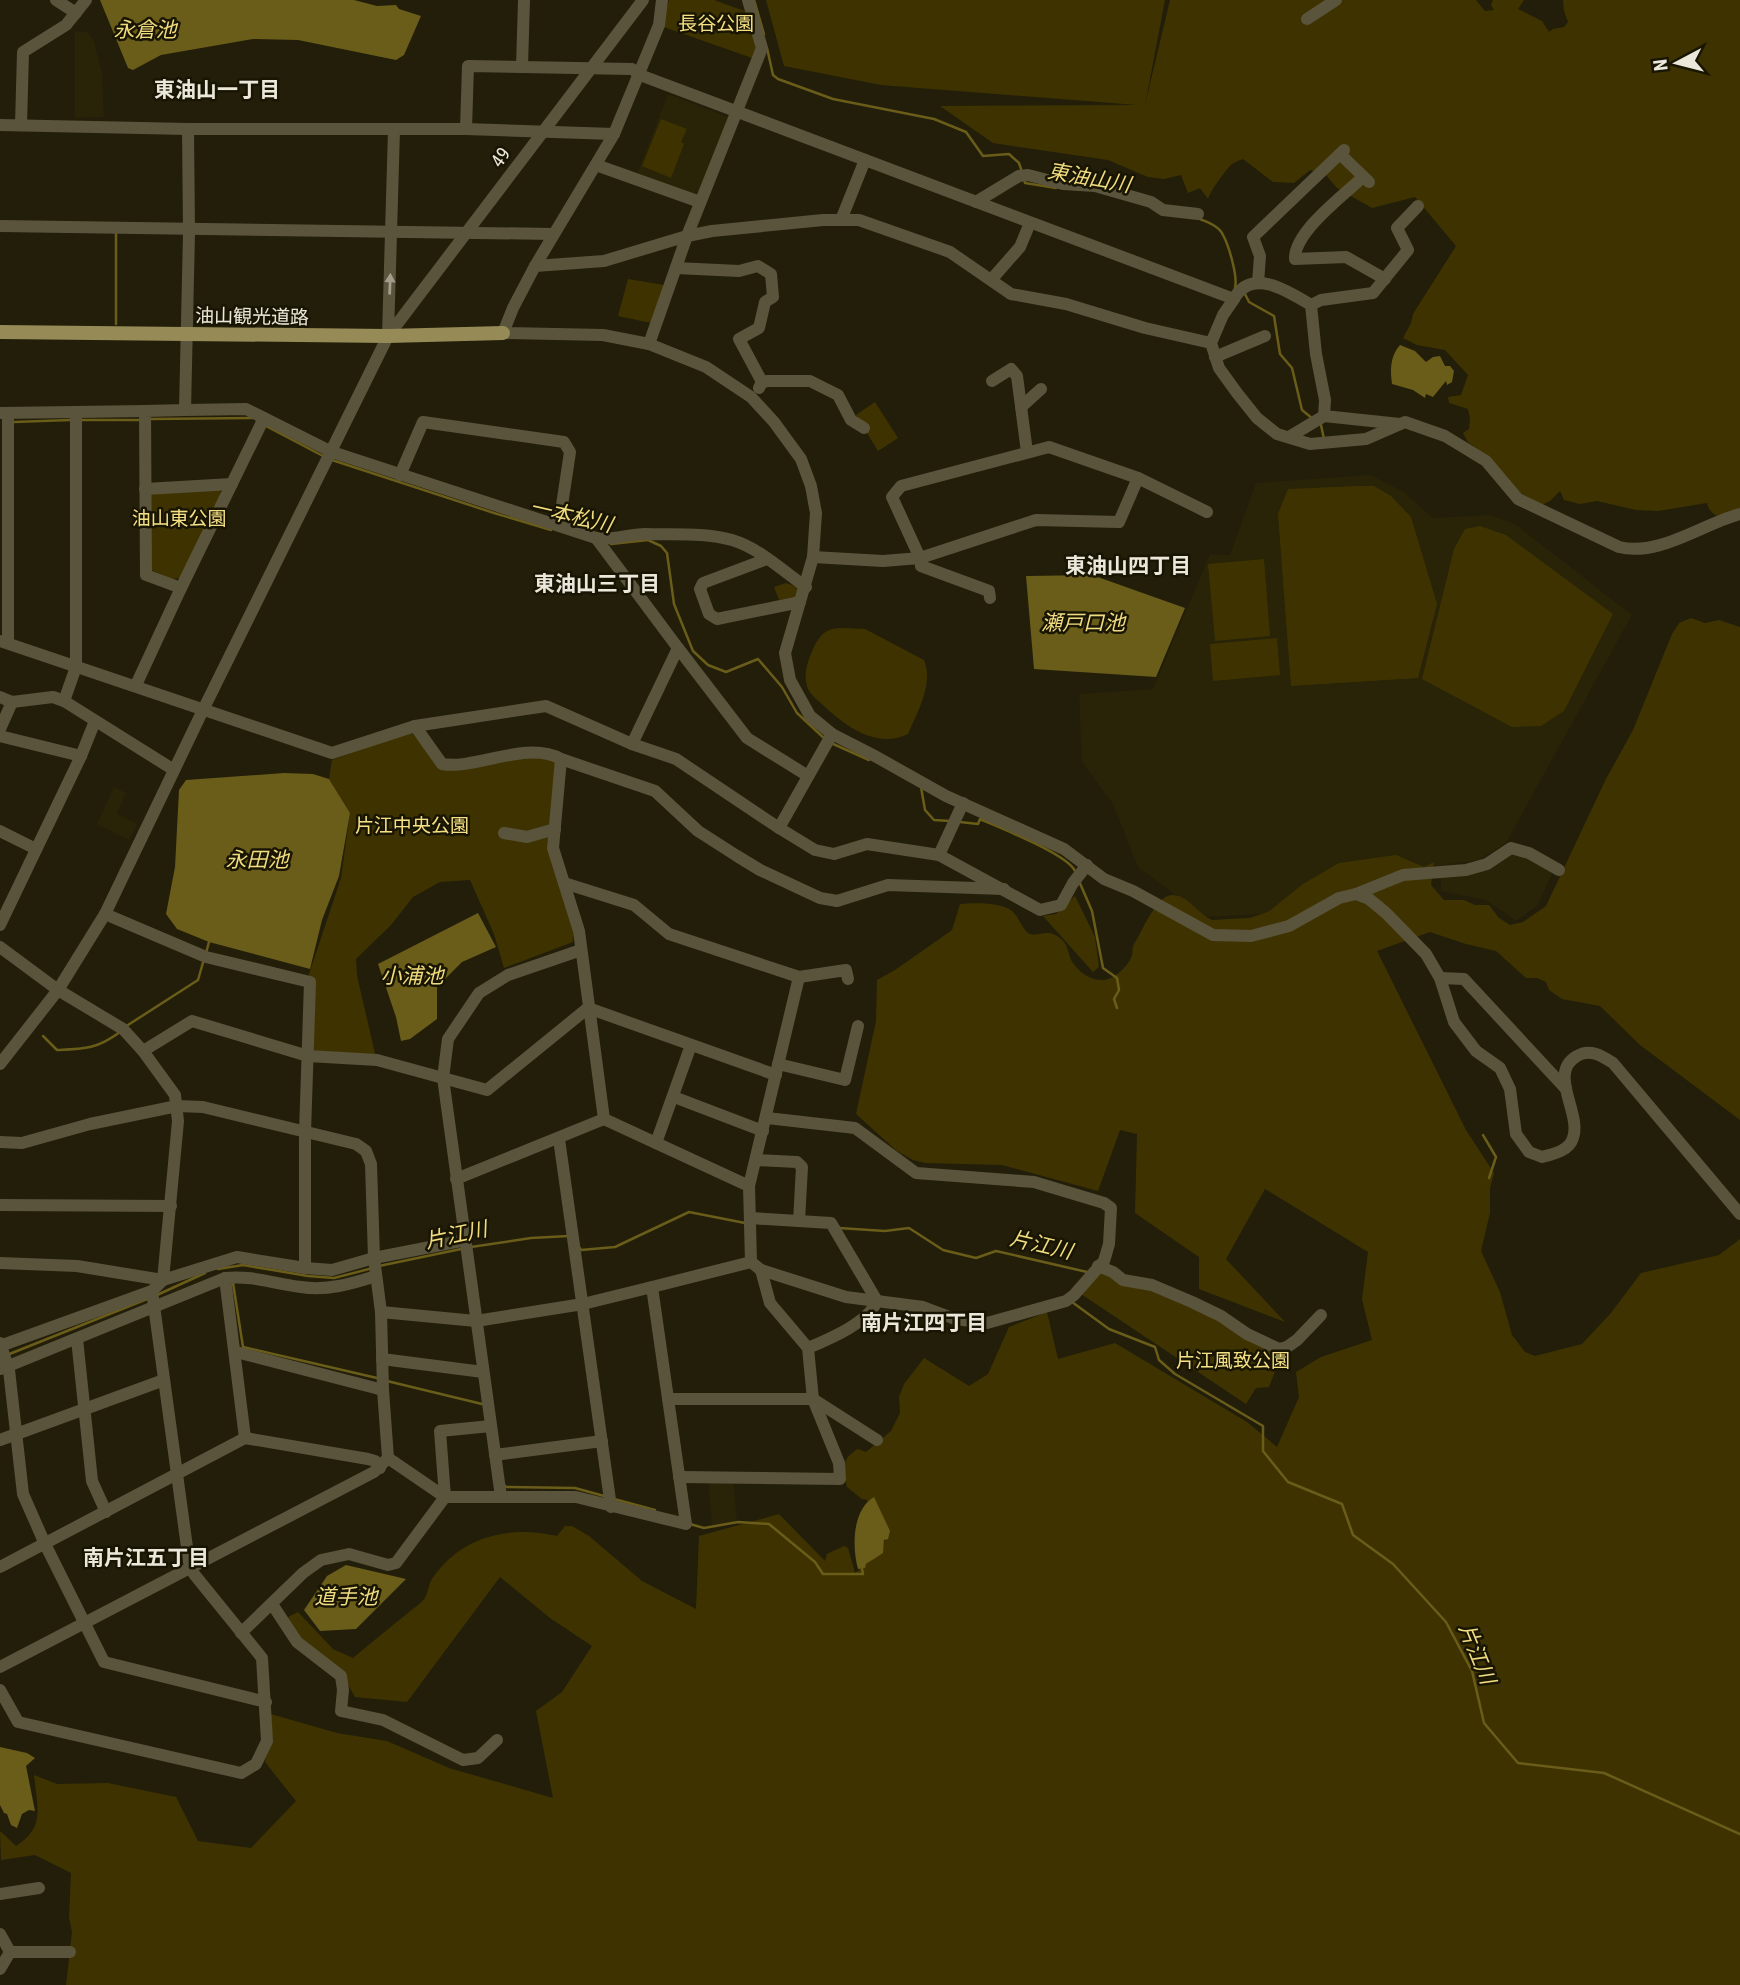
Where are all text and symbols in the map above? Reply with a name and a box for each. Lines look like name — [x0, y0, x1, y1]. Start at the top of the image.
park label: 長谷公園 — [678, 12, 754, 35]
water label: 永倉池 — [114, 18, 178, 42]
north arrow — [1642, 28, 1712, 98]
text: N — [1648, 58, 1673, 72]
district label: 東油山一丁目 — [154, 78, 280, 102]
street label: 49 — [486, 143, 515, 172]
water label: 東油山川 — [1046, 159, 1134, 197]
one-way arrow — [384, 273, 395, 295]
street label: 油山観光道路 — [195, 304, 309, 329]
water label: 一本松川 — [527, 495, 617, 538]
park label: 油山東公園 — [131, 507, 227, 530]
district label: 東油山四丁目 — [1065, 554, 1191, 578]
district label: 東油山三丁目 — [534, 572, 660, 596]
water label: 瀬戸口池 — [1041, 611, 1127, 635]
park label: 片江中央公園 — [355, 814, 469, 837]
water label: 永田池 — [226, 848, 290, 872]
water label: 小浦池 — [381, 964, 445, 988]
water label: 片江川 — [423, 1216, 491, 1253]
water label: 片江川 — [1008, 1226, 1076, 1264]
district label: 南片江四丁目 — [861, 1311, 987, 1335]
park label: 片江風致公園 — [1176, 1349, 1290, 1372]
district label: 南片江五丁目 — [83, 1546, 209, 1570]
water label: 道手池 — [315, 1585, 379, 1609]
water label: 片江川 — [1454, 1620, 1501, 1690]

